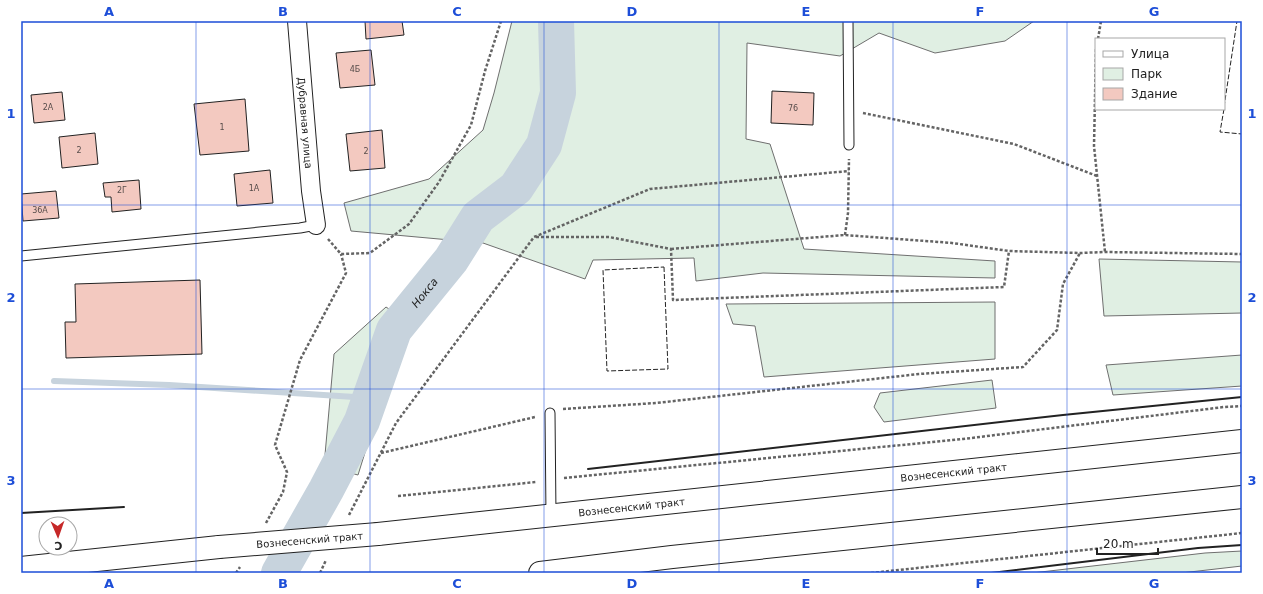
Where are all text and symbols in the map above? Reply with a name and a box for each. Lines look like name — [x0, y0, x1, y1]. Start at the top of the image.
text: A — [104, 4, 114, 19]
text: B — [278, 4, 288, 19]
text: C — [452, 4, 462, 19]
text: D — [627, 4, 638, 19]
text: E — [802, 4, 810, 19]
text: F — [976, 4, 984, 19]
text: G — [1149, 4, 1159, 19]
legend — [1095, 38, 1225, 110]
text: Улица — [1131, 47, 1169, 61]
house number: 4Б — [350, 65, 360, 74]
text: Парк — [1131, 67, 1162, 81]
street label: Дубравная улица — [296, 76, 314, 169]
text: Здание — [1131, 87, 1177, 101]
house number: 2А — [43, 103, 54, 112]
house number: 76 — [788, 104, 798, 113]
text: 1 — [6, 106, 16, 121]
text: 1 — [1247, 106, 1257, 121]
house number: 1 — [219, 123, 225, 132]
house number: 2 — [76, 146, 82, 155]
house number: 2 — [363, 147, 369, 156]
house number: 1А — [249, 184, 260, 193]
house number: 2Г — [117, 186, 127, 195]
house number: 36А — [32, 206, 48, 215]
water label: Нокса — [409, 275, 441, 310]
text: 2 — [6, 290, 16, 305]
text: 2 — [1247, 290, 1257, 305]
street label: Вознесенский тракт — [900, 461, 1008, 484]
text: 3 — [6, 473, 16, 488]
text: 3 — [1247, 473, 1257, 488]
street label: Вознесенский тракт — [578, 496, 686, 518]
north arrow — [38, 516, 78, 556]
street label: Вознесенский тракт — [256, 530, 364, 550]
scale bar — [1097, 530, 1158, 556]
text: 20 m — [1103, 537, 1134, 551]
text: С — [54, 539, 63, 552]
text: A — [104, 576, 114, 591]
text: B — [278, 576, 288, 591]
text: C — [452, 576, 462, 591]
text: D — [627, 576, 638, 591]
text: E — [802, 576, 810, 591]
text: F — [976, 576, 984, 591]
text: G — [1149, 576, 1159, 591]

